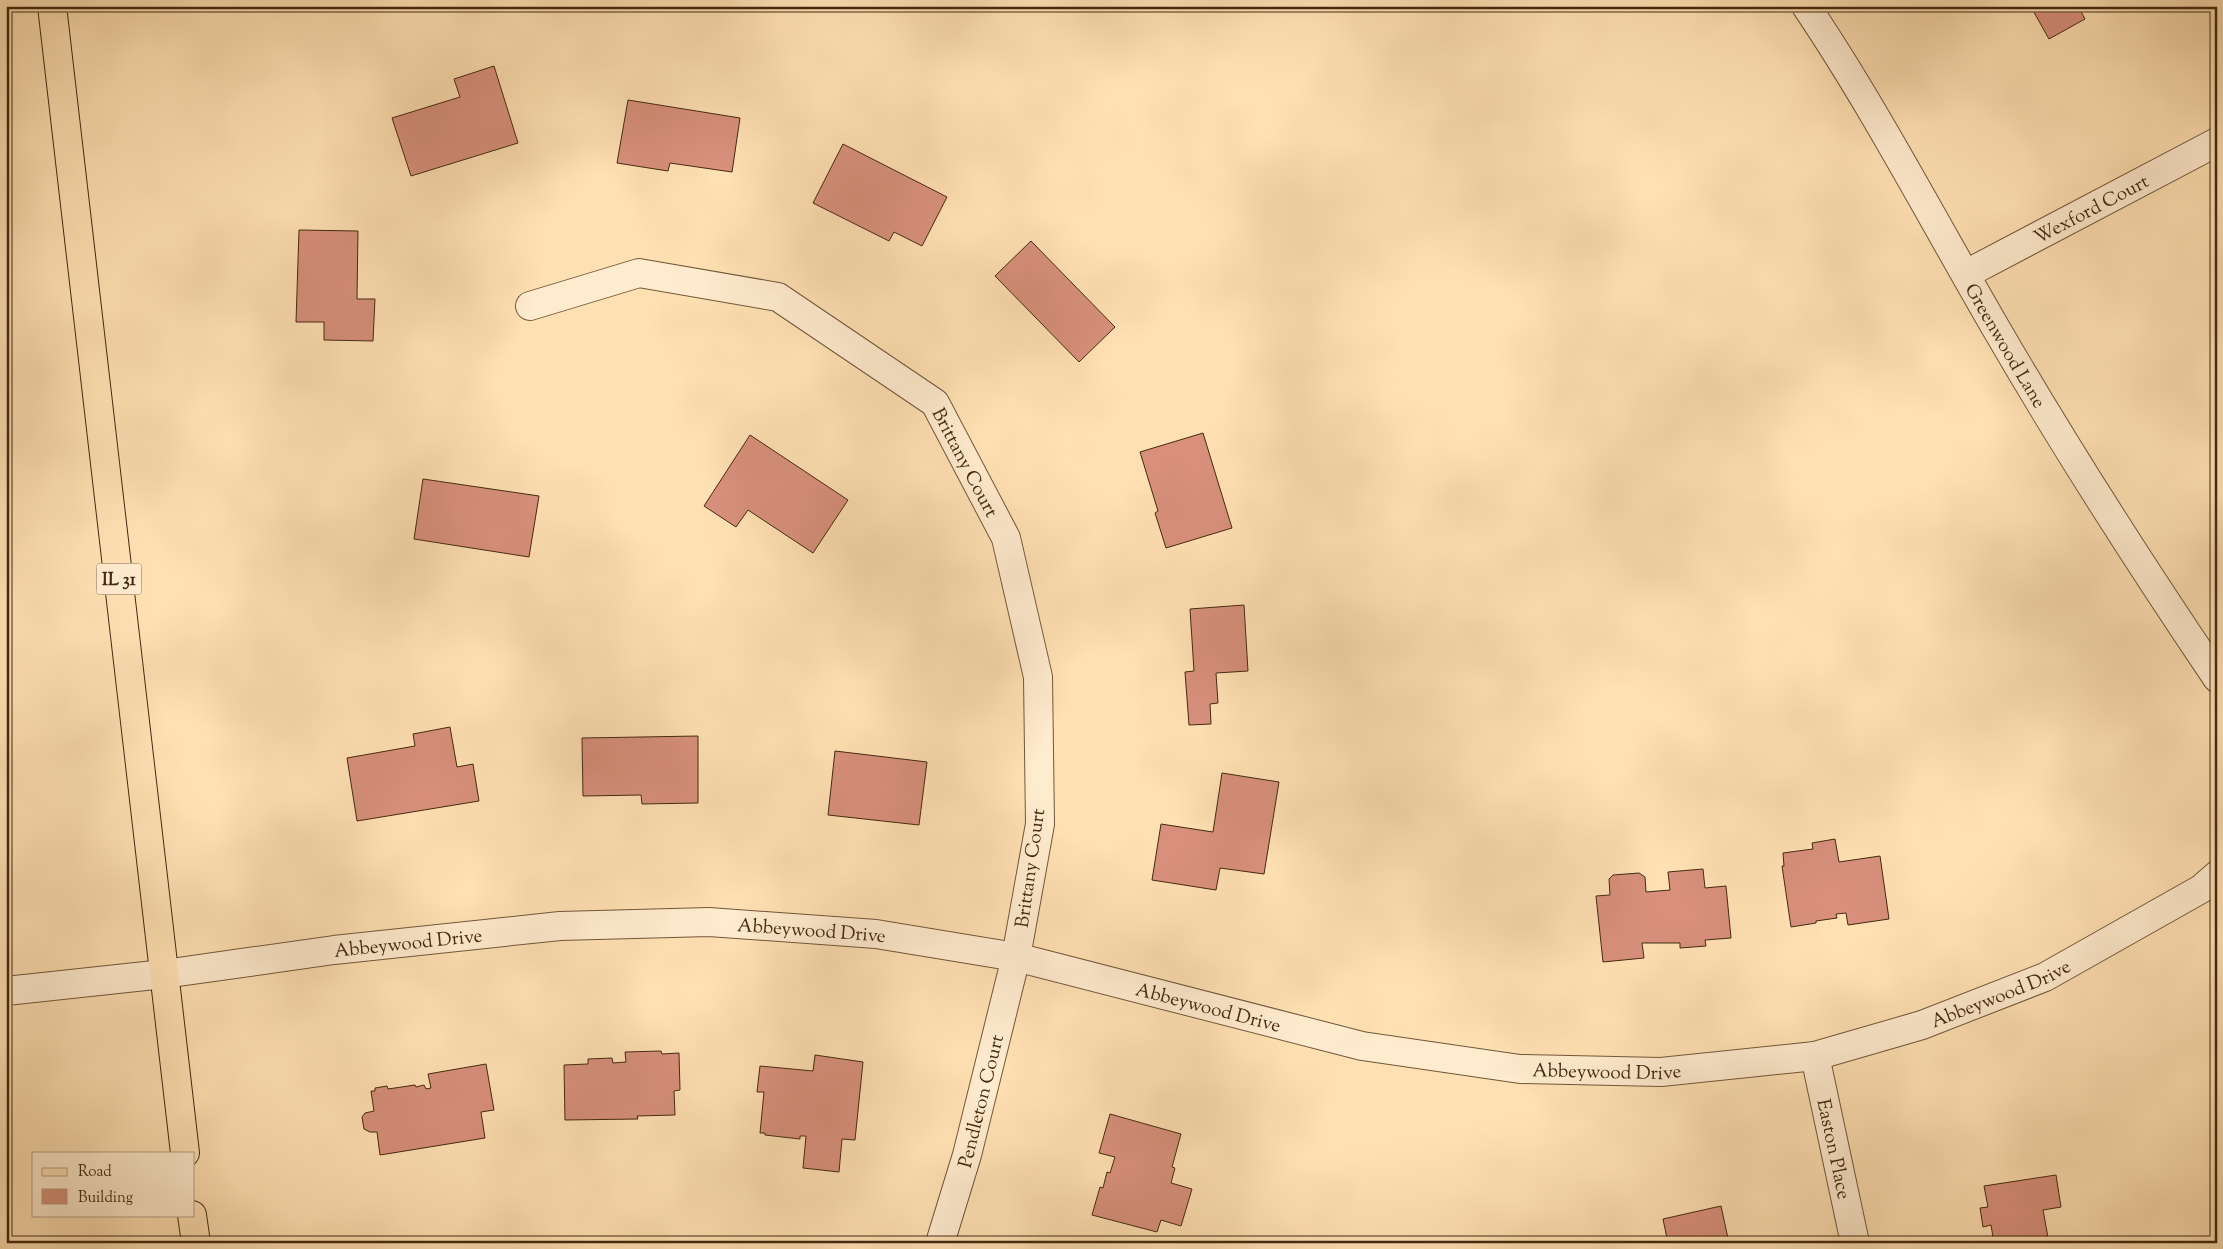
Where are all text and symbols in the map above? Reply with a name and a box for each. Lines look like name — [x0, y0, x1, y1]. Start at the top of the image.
street label: Wexford Court — [2030, 169, 2155, 252]
street label: Greenwood Lane — [1957, 279, 2051, 414]
street label: Brittany Court — [924, 404, 1004, 523]
road number: IL 31 — [96, 564, 142, 594]
street label: Brittany Court — [1010, 807, 1053, 930]
street label: Abbeywood Drive — [736, 913, 888, 951]
street label: Abbeywood Drive — [333, 923, 484, 966]
street label: Abbeywood Drive — [1927, 954, 2077, 1036]
street label: Abbeywood Drive — [1132, 977, 1284, 1041]
street label: Pendleton Court — [953, 1032, 1012, 1171]
street label: Abbeywood Drive — [1532, 1058, 1683, 1088]
street label: Easton Place — [1809, 1097, 1856, 1202]
legend — [32, 1152, 195, 1216]
text: Road — [78, 1162, 112, 1183]
text: Building — [78, 1188, 133, 1209]

